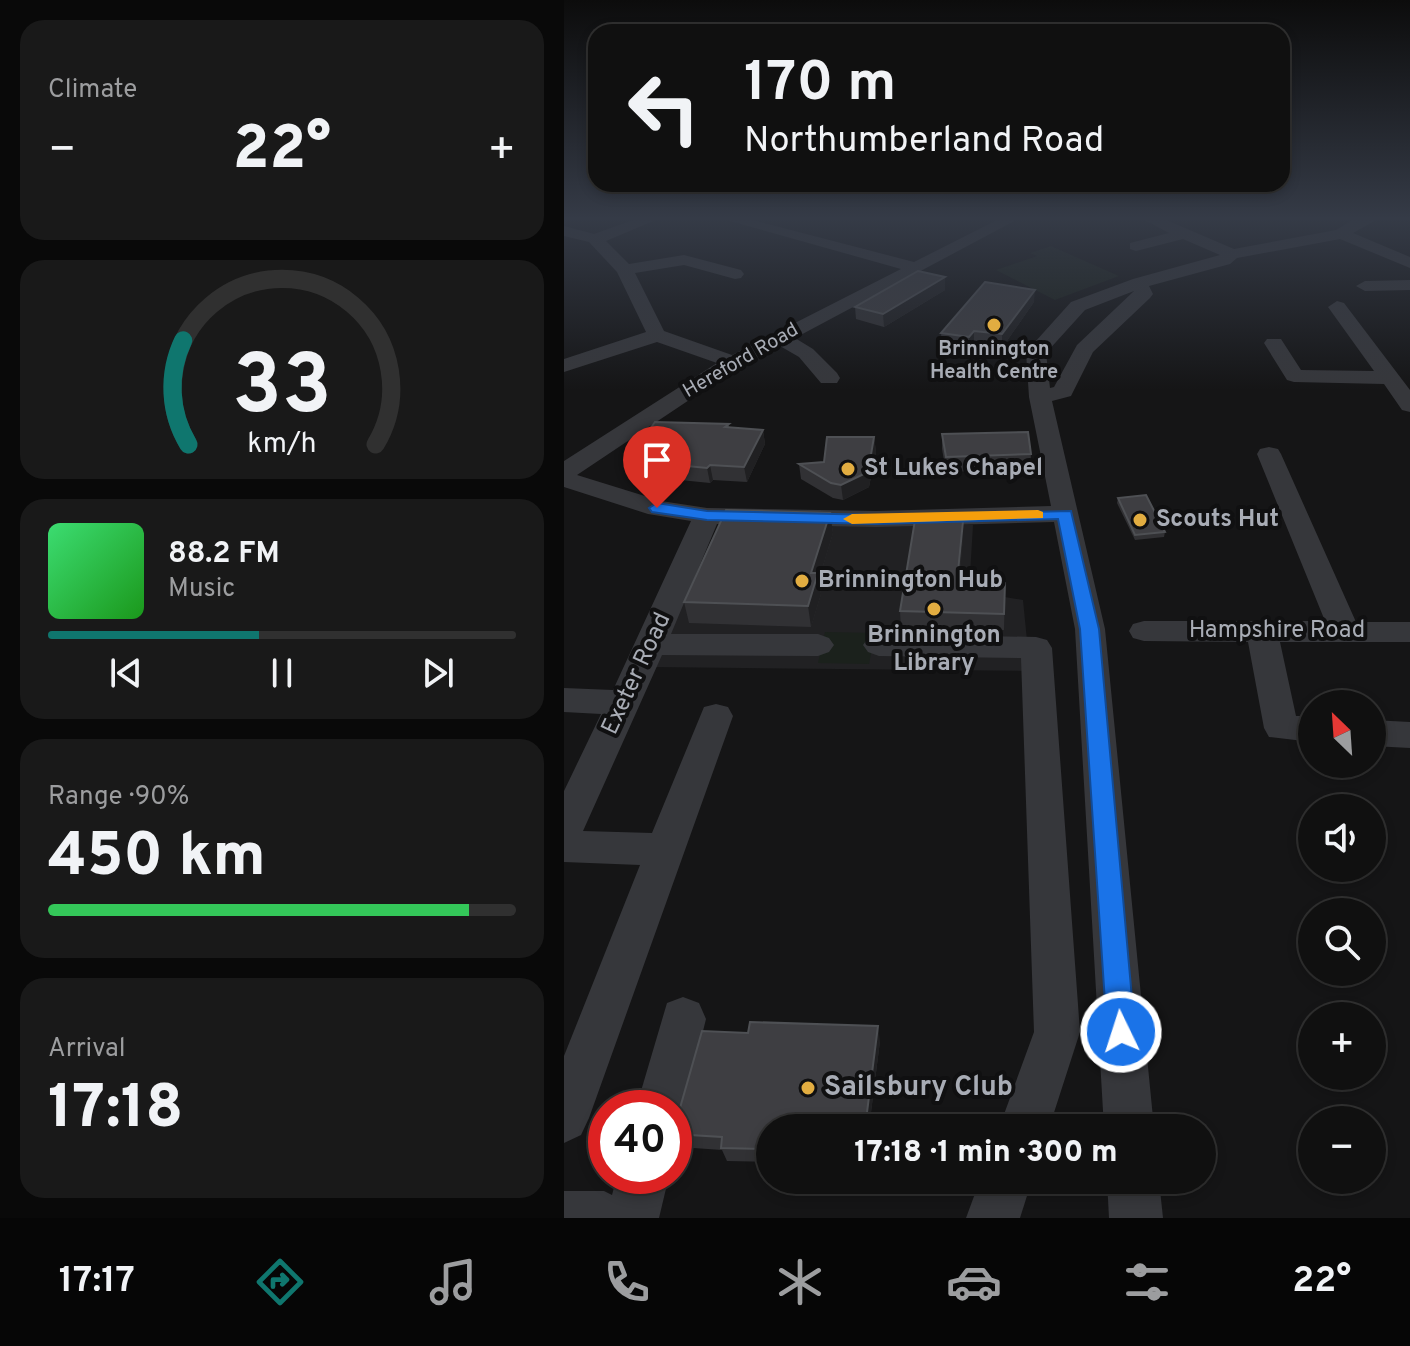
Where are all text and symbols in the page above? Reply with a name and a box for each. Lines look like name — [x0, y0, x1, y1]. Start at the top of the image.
text: 170 m — [744, 50, 896, 120]
icon: left — [612, 56, 716, 160]
text: Climate — [48, 74, 137, 107]
text: 22° — [233, 114, 331, 190]
text: Northumberland Road — [744, 119, 1104, 165]
text: − — [48, 124, 76, 180]
text: + — [488, 124, 516, 180]
marker: Brinnington Health Centre — [985, 316, 1003, 334]
street label: Hereford Road — [678, 317, 804, 405]
place label: Brinnington Health Centre — [930, 337, 1058, 386]
text: 33 — [232, 338, 332, 443]
pin — [623, 426, 691, 508]
text: km/h — [247, 428, 317, 464]
icon: arrive — [635, 438, 679, 482]
place label: St Lukes Chapel — [864, 454, 1043, 484]
marker: St Lukes Chapel — [839, 460, 857, 478]
place label: Scouts Hut — [1156, 505, 1279, 535]
marker: Scouts Hut — [1131, 511, 1149, 529]
text: 88.2 FM — [168, 536, 280, 573]
place label: Brinnington Hub — [818, 566, 1003, 596]
marker: Brinnington Hub — [793, 572, 811, 590]
text: Music — [168, 573, 235, 606]
marker: Brinnington Library — [925, 600, 943, 618]
street label: Exeter Road — [596, 608, 678, 740]
street label: Hampshire Road — [1189, 616, 1365, 646]
place label: Brinnington Library — [867, 621, 1001, 679]
icon: previous — [104, 651, 148, 695]
icon: pause — [260, 651, 304, 695]
icon: next — [416, 651, 460, 695]
north arrow — [1298, 690, 1386, 778]
map controls — [1298, 690, 1386, 1194]
text: Range · 90% — [48, 781, 189, 814]
button: sound — [1298, 794, 1386, 882]
text: 450 km — [48, 821, 266, 897]
button: search — [1298, 898, 1386, 986]
position arrow — [1079, 990, 1163, 1074]
button: + — [1298, 1002, 1386, 1090]
text: Arrival — [48, 1033, 126, 1066]
place label: Sailsbury Club — [824, 1070, 1013, 1106]
text: 17:18 — [48, 1073, 183, 1149]
marker: Sailsbury Club — [799, 1079, 817, 1097]
speed limit sign: 40 — [588, 1090, 692, 1194]
button: − — [1298, 1106, 1386, 1194]
text: 17:18 · 1 min · 300 m — [854, 1135, 1118, 1172]
icon: directions — [252, 1254, 308, 1310]
icon: music — [425, 1254, 481, 1310]
icon: phone — [599, 1254, 655, 1310]
icon: climate — [772, 1254, 828, 1310]
icon: car — [946, 1254, 1002, 1310]
icon: filters — [1119, 1254, 1175, 1310]
text: 17:17 — [59, 1259, 135, 1305]
text: 22° — [1292, 1259, 1351, 1305]

